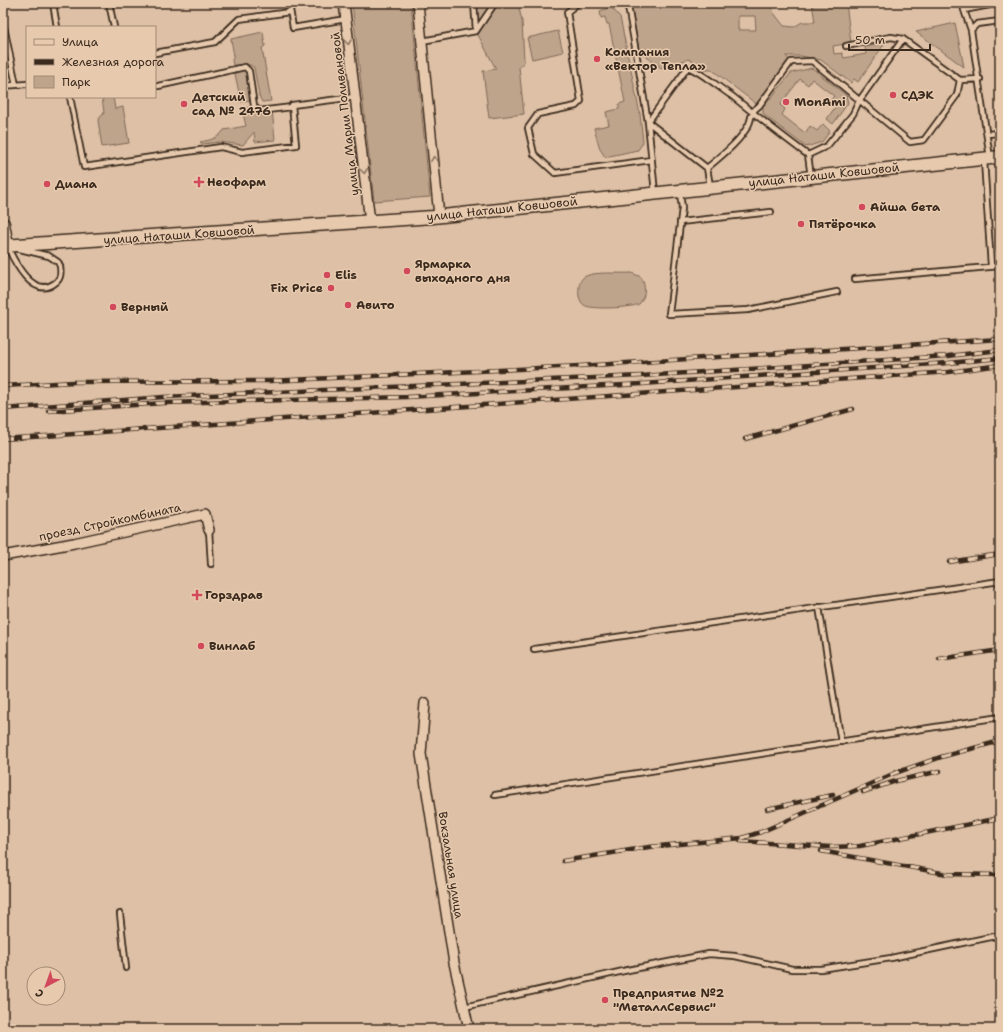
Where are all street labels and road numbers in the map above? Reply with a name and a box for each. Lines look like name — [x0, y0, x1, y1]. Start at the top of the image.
street label: улица Марии Поливановой — [327, 31, 363, 197]
street label: улица Наташи Ковшовой — [748, 159, 900, 191]
street label: улица Наташи Ковшовой — [426, 193, 578, 225]
street label: улица Наташи Ковшовой — [103, 222, 255, 248]
street label: проезд Стройкомбината — [38, 499, 183, 545]
street label: Вокзальная улица — [435, 810, 467, 920]

